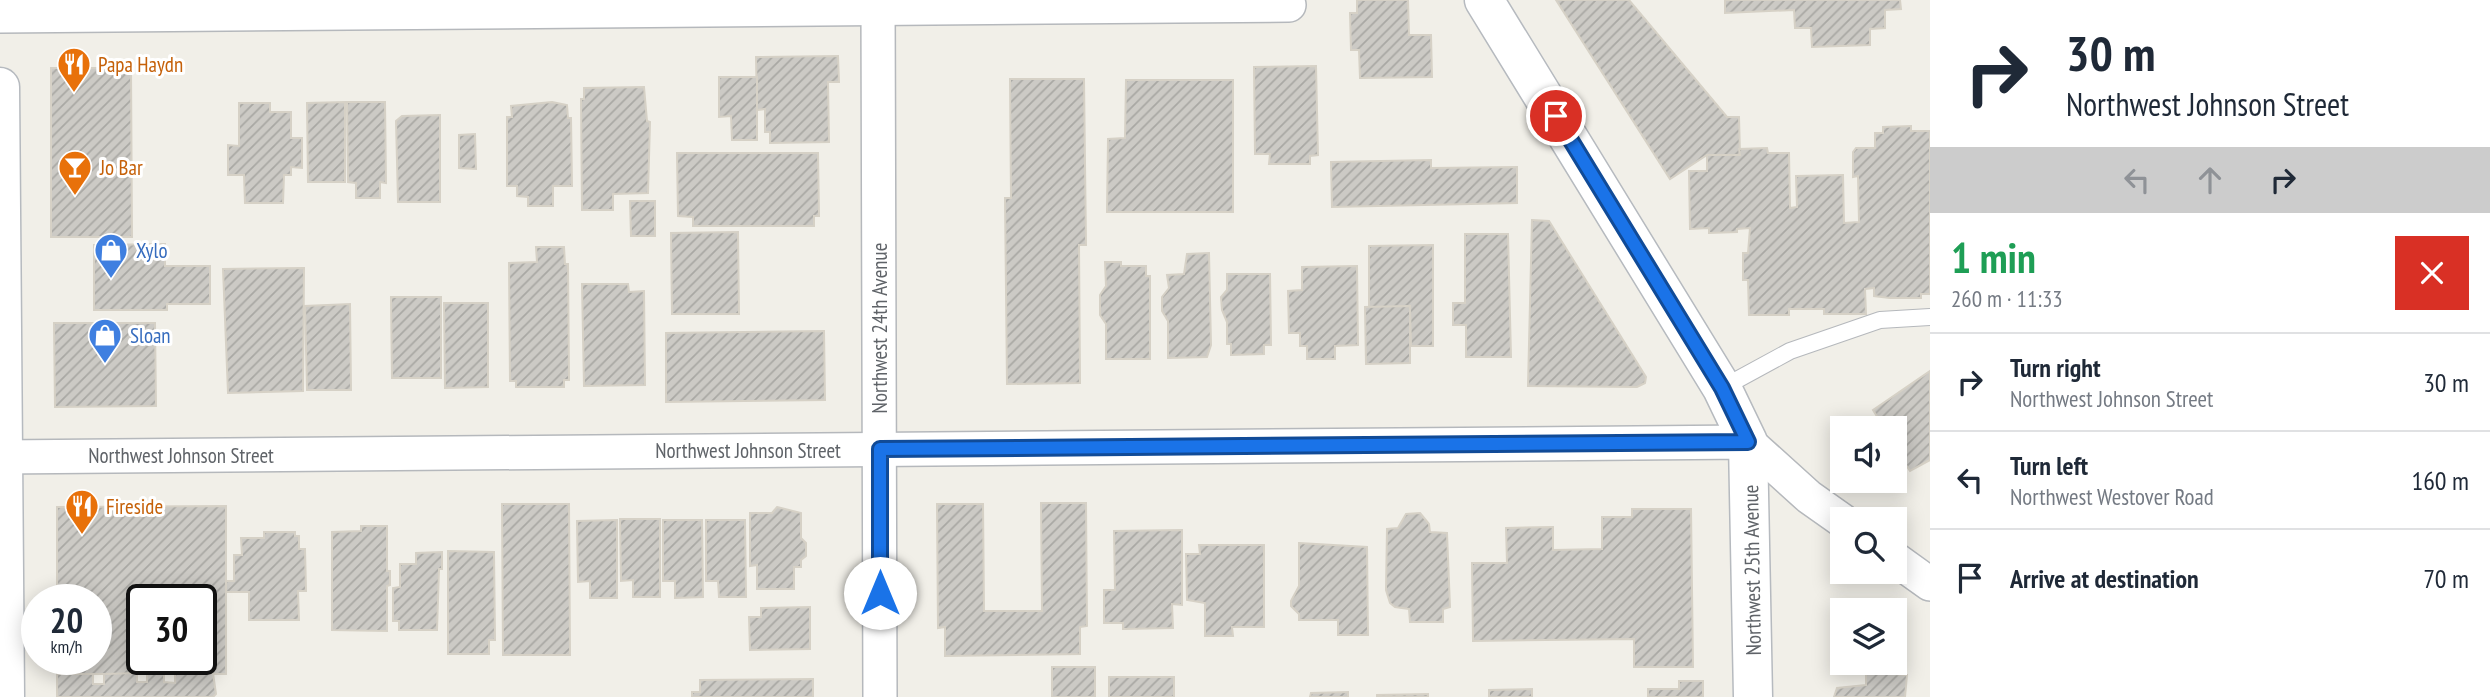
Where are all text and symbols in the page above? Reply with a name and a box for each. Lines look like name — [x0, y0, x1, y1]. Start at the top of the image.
text: 30 m — [2066, 21, 2155, 85]
icon: right — [1951, 28, 2042, 119]
restaurant icon: Papa Haydn — [55, 45, 93, 94]
place label: Papa Haydn — [98, 51, 183, 78]
text: Northwest Johnson Street — [2066, 83, 2349, 125]
pin — [1526, 86, 1586, 146]
icon: arrive — [1537, 97, 1575, 135]
bar icon: Jo Bar — [56, 148, 94, 197]
place label: Jo Bar — [99, 154, 143, 181]
icon: left — [2118, 161, 2156, 199]
icon: ahead — [2191, 161, 2229, 199]
icon: right — [2264, 161, 2302, 199]
text: 1 min — [1951, 230, 2036, 285]
shop icon: Xylo — [92, 231, 130, 280]
button: close — [2395, 236, 2469, 310]
place label: Xylo — [136, 237, 167, 264]
street label: Northwest 24th Avenue — [866, 243, 893, 413]
text: 260 m · 11:33 — [1951, 284, 2063, 313]
shop icon: Sloan — [86, 316, 124, 365]
place label: Sloan — [130, 322, 171, 349]
text: Turn right — [2010, 351, 2101, 384]
icon: right — [1951, 363, 1989, 401]
text: 30 m — [2423, 366, 2469, 399]
text: Northwest Johnson Street — [2010, 384, 2213, 413]
map controls — [1830, 416, 1907, 675]
button: sound — [1830, 416, 1907, 493]
street label: Northwest Johnson Street — [655, 437, 841, 464]
street label: Northwest Johnson Street — [88, 442, 274, 469]
text: Turn left — [2010, 449, 2088, 482]
icon: left — [1951, 461, 1989, 499]
text: 160 m — [2411, 464, 2469, 497]
text: Northwest Westover Road — [2010, 482, 2214, 511]
street label: Northwest 25th Avenue — [1737, 484, 1767, 656]
restaurant icon: Fireside — [63, 487, 101, 536]
place label: Fireside — [106, 493, 163, 520]
button: search — [1830, 507, 1907, 584]
position arrow — [843, 556, 917, 630]
icon: arrive — [1951, 559, 1989, 597]
text: Arrive at destination — [2010, 562, 2199, 595]
text: 70 m — [2423, 562, 2469, 595]
speed limit sign: 30 — [126, 584, 217, 675]
text: 20 — [50, 597, 83, 643]
button: layers — [1830, 598, 1907, 675]
text: km/h — [51, 635, 82, 658]

